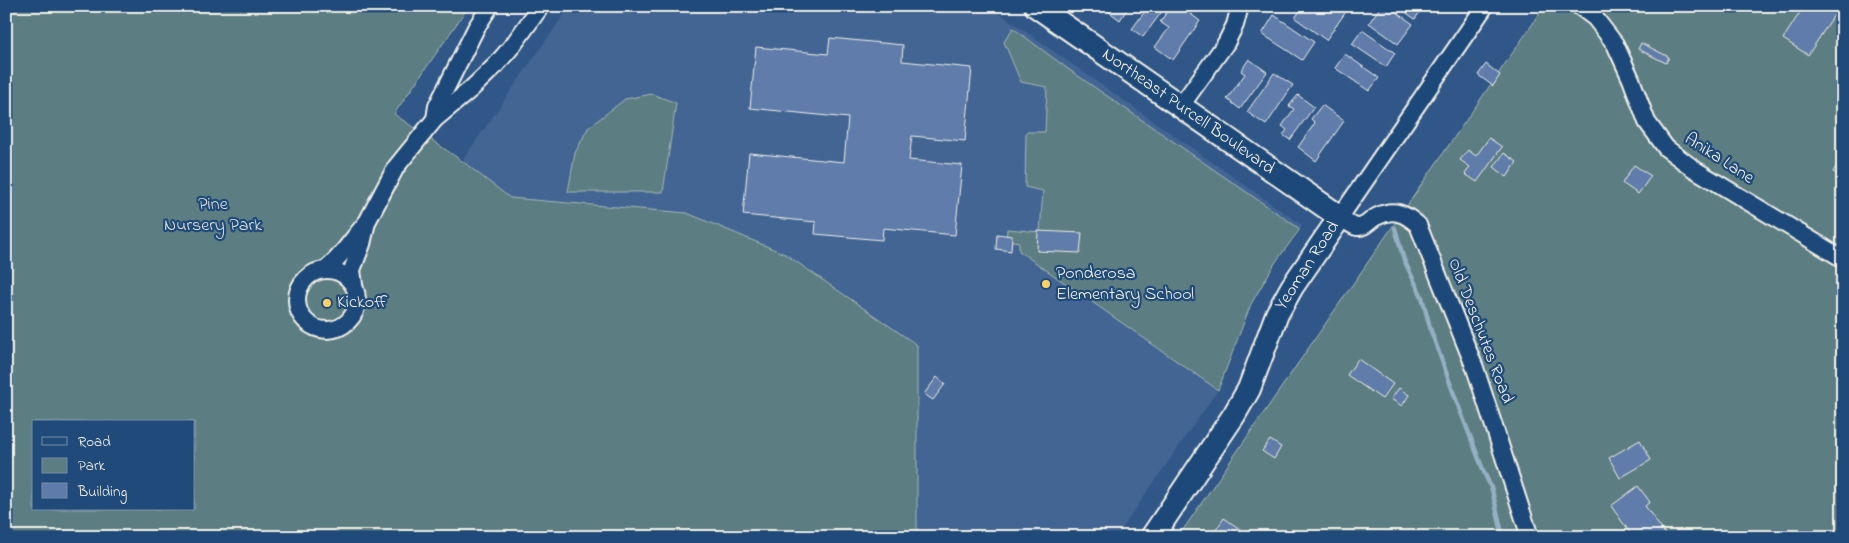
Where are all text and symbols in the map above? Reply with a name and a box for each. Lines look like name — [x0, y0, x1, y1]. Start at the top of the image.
street label: Northeast Purcell Boulevard — [1096, 42, 1280, 182]
street label: Anika Lane — [1679, 127, 1760, 192]
park label: Pine Nursery Park — [164, 192, 262, 239]
street label: Yeoman Road — [1269, 216, 1347, 316]
street label: Old Deschutes Road — [1440, 255, 1520, 407]
place label: Ponderosa Elementary School — [1056, 261, 1194, 308]
marker: Ponderosa Elementary School — [1040, 278, 1052, 290]
place label: Kickoff — [337, 290, 387, 316]
marker: Kickoff — [321, 297, 333, 309]
legend — [32, 420, 195, 510]
text: Road — [78, 431, 111, 453]
text: Park — [78, 455, 106, 477]
text: Building — [77, 481, 127, 504]

